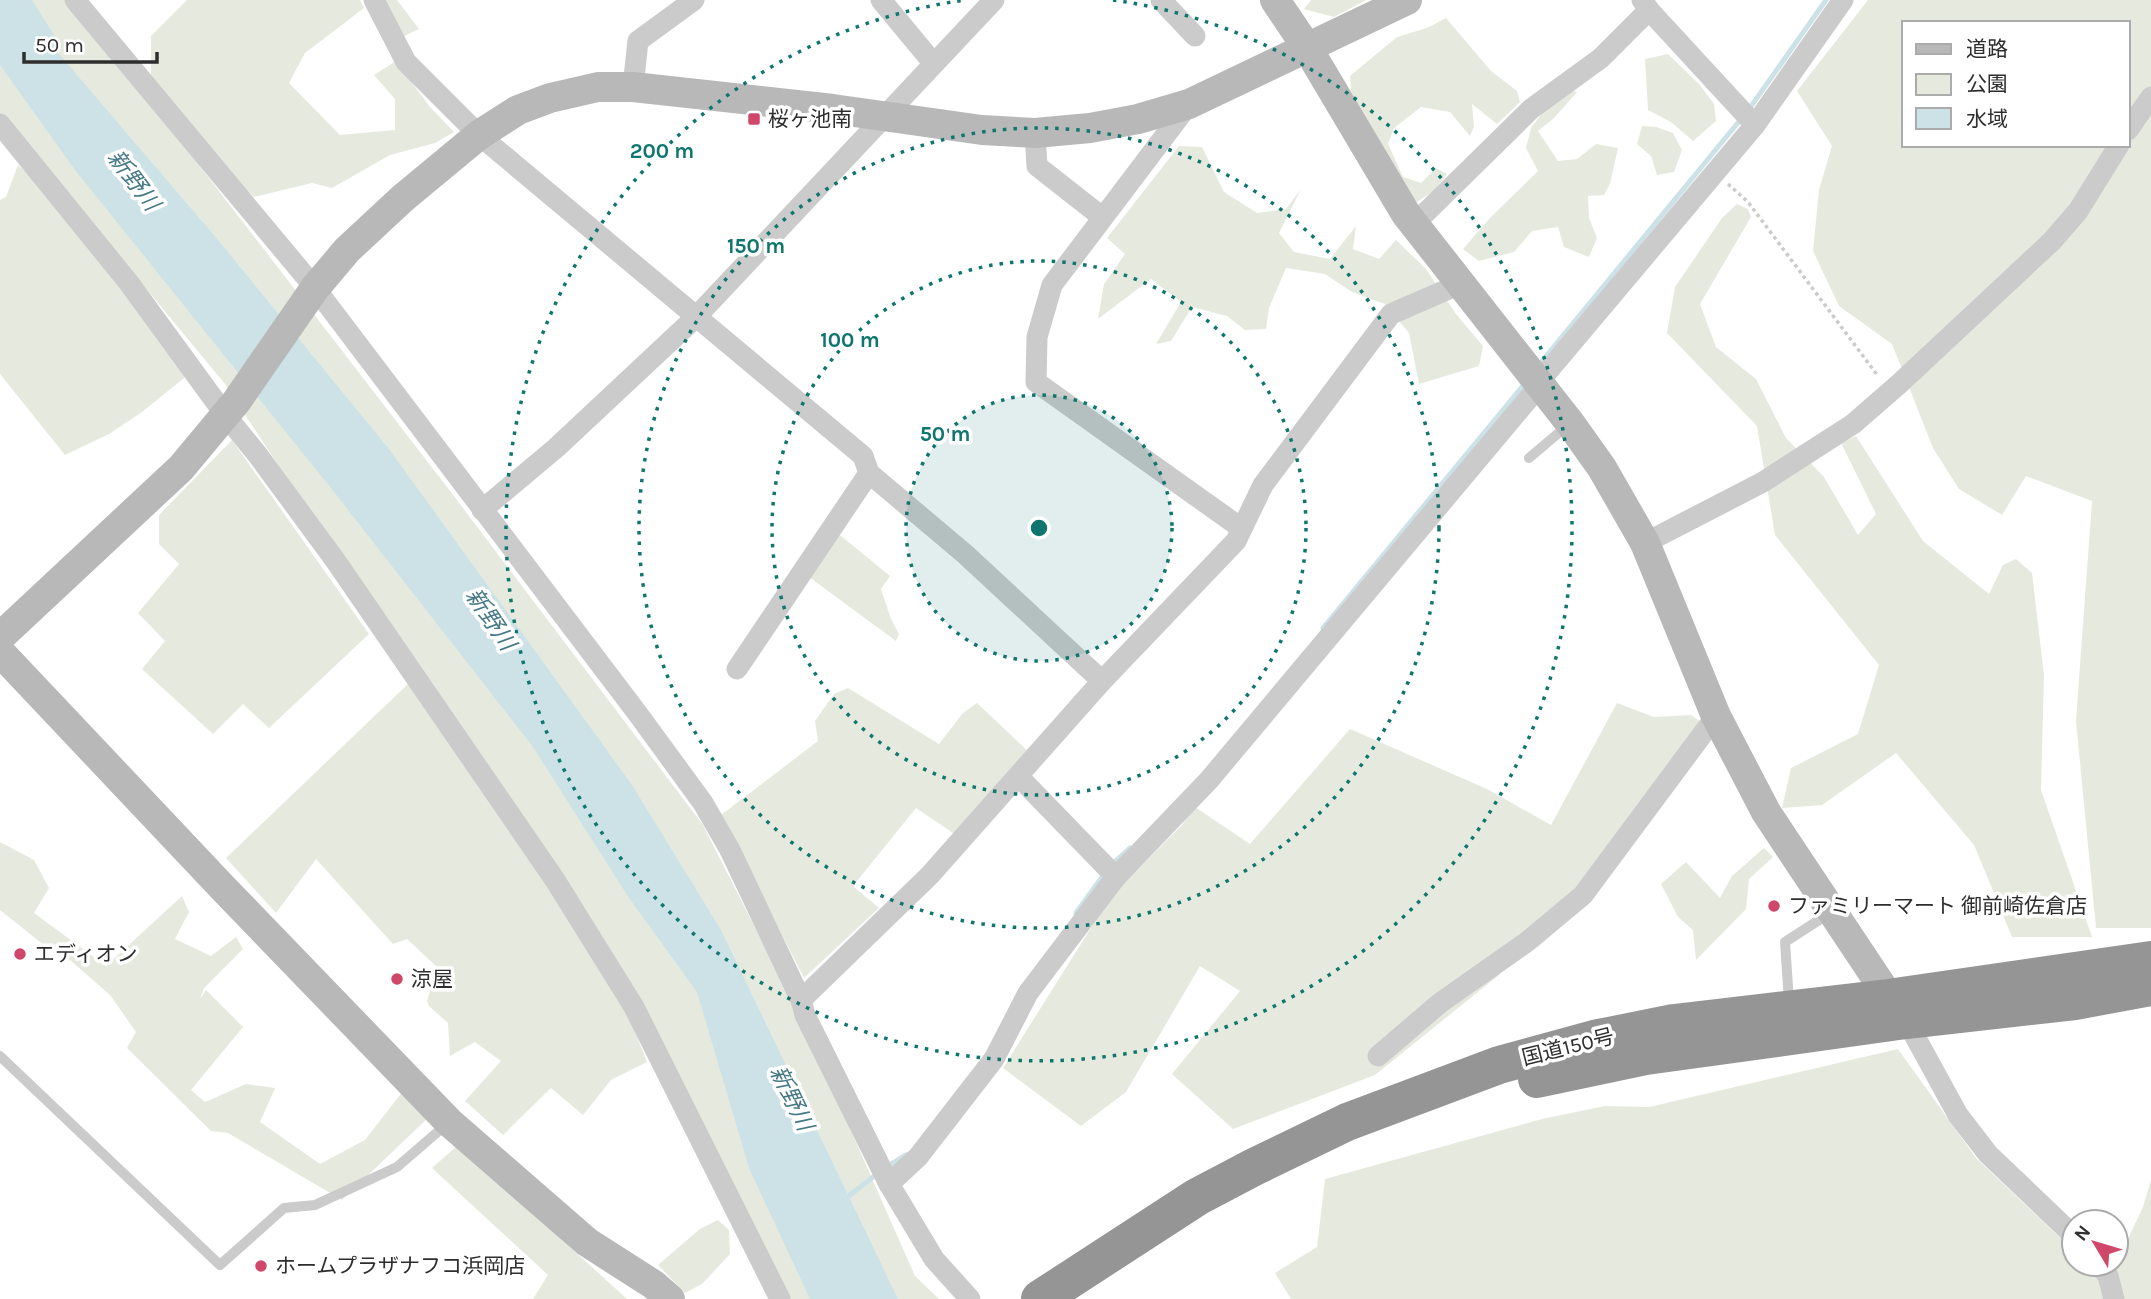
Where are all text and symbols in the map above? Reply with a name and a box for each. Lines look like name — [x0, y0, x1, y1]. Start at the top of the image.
scale bar — [24, 21, 158, 65]
legend — [1902, 21, 2130, 147]
text: 50 m — [35, 33, 84, 57]
text: 道路 — [1966, 37, 2008, 61]
text: 公園 — [1966, 72, 2008, 96]
place label: 桜ヶ池南 — [768, 107, 852, 131]
text: 水域 — [1966, 107, 2008, 131]
marker: 桜ヶ池南 — [746, 111, 762, 127]
text: 200 m — [630, 139, 694, 163]
water label: 新野川 — [102, 145, 167, 218]
text: 150 m — [727, 234, 785, 258]
text: 100 m — [820, 328, 880, 352]
text: 50 m — [920, 422, 970, 446]
centre of rings — [1027, 516, 1051, 540]
water label: 新野川 — [460, 583, 523, 658]
place label: ファミリーマート 御前崎佐倉店 — [1788, 894, 2087, 918]
marker: ファミリーマート 御前崎佐倉店 — [1766, 898, 1782, 914]
place label: エディオン — [34, 942, 138, 966]
marker: エディオン — [12, 946, 28, 962]
place label: 涼屋 — [411, 967, 453, 991]
marker: 涼屋 — [389, 971, 405, 987]
street label: 国道150号 — [1519, 1024, 1617, 1070]
water label: 新野川 — [764, 1061, 820, 1138]
north arrow — [2060, 1208, 2130, 1278]
text: N — [2070, 1221, 2095, 1245]
place label: ホームプラザナフコ浜岡店 — [275, 1254, 525, 1278]
marker: ホームプラザナフコ浜岡店 — [253, 1258, 269, 1274]

